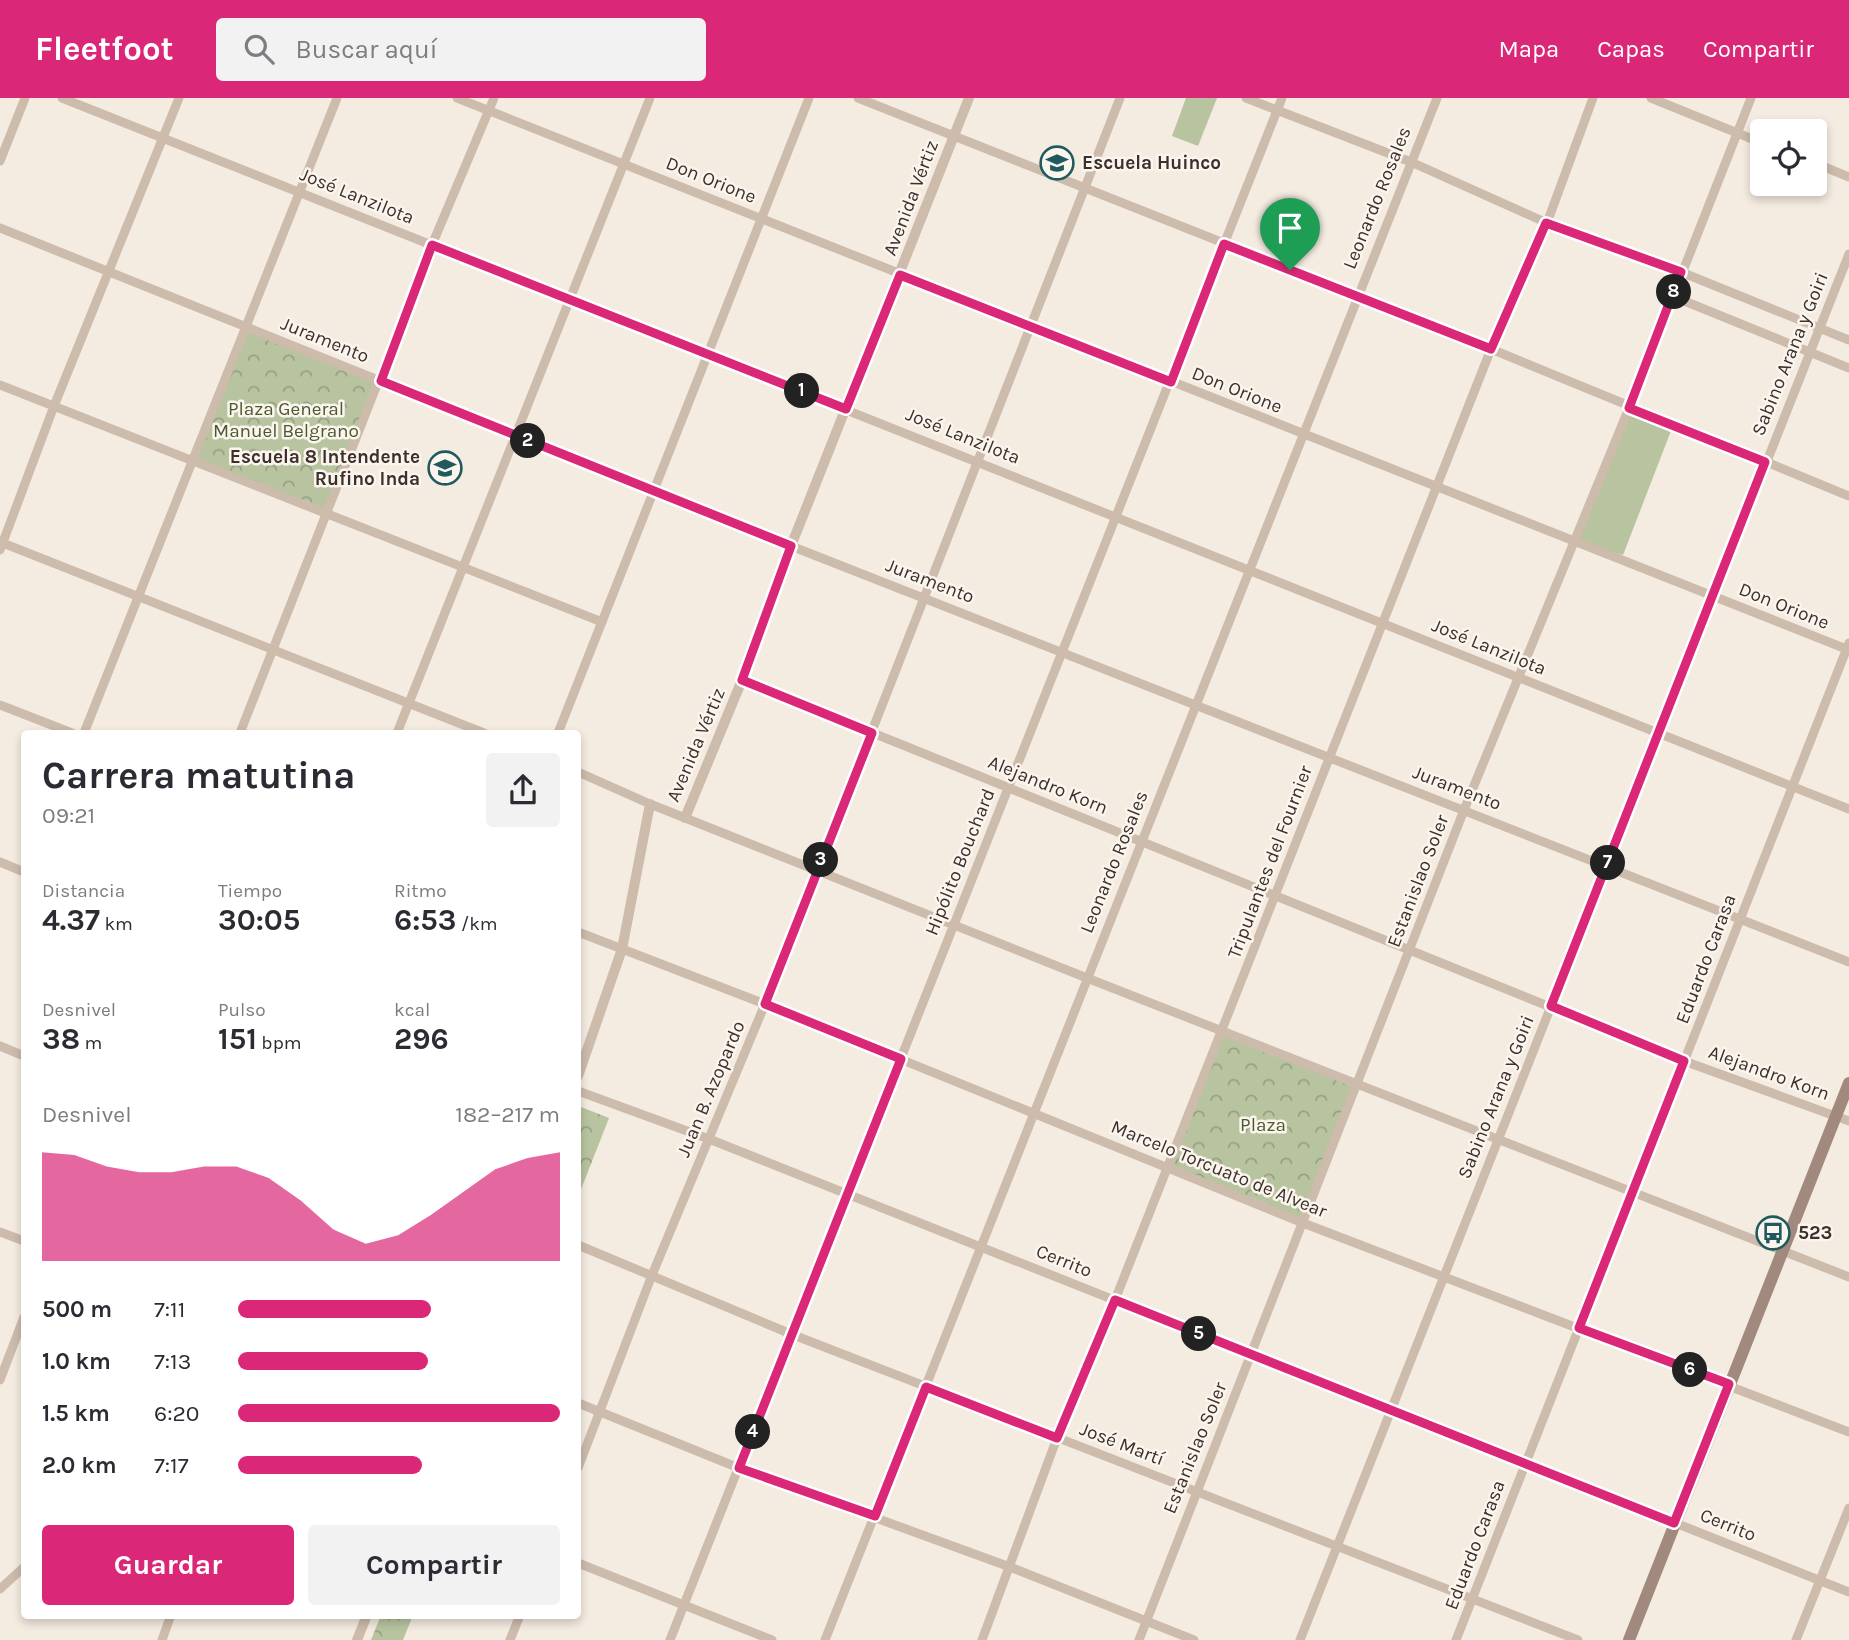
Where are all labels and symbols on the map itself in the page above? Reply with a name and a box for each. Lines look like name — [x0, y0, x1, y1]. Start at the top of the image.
street label: Leonardo Rosales — [1338, 124, 1416, 272]
street label: Avenida Vértiz — [879, 137, 943, 259]
school or university icon: Escuela Huinco — [1038, 144, 1076, 182]
street label: Don Orione — [663, 152, 759, 208]
place label: Escuela Huinco — [1082, 152, 1221, 174]
street label: José Lanzilota — [297, 163, 417, 229]
pin — [1260, 198, 1320, 270]
street label: Sabino Arana y Goiri — [1747, 269, 1833, 439]
pin: 8 — [1656, 274, 1692, 310]
street label: Juramento — [278, 312, 372, 368]
street label: Don Orione — [1189, 362, 1285, 418]
pin: 1 — [784, 374, 820, 408]
park label: Plaza General Manuel Belgrano — [213, 398, 359, 442]
street label: José Lanzilota — [903, 403, 1023, 469]
pin: 2 — [510, 424, 546, 458]
place label: Escuela 8 Intendente Rufino Inda — [230, 446, 420, 490]
school or university icon: Escuela 8 Intendente Rufino Inda — [426, 449, 464, 487]
street label: Juramento — [883, 554, 977, 608]
street label: Don Orione — [1736, 578, 1832, 634]
street label: José Lanzilota — [1429, 614, 1549, 680]
street label: Avenida Vértiz — [662, 685, 730, 805]
street label: Alejandro Korn — [985, 751, 1111, 819]
street label: Juramento — [1410, 761, 1504, 815]
street label: Tripulantes del Fournier — [1223, 762, 1317, 961]
street label: Hipólito Bouchard — [920, 785, 1000, 939]
street label: Leonardo Rosales — [1075, 788, 1153, 936]
street label: Estanislao Soler — [1383, 812, 1453, 950]
pin: 3 — [804, 842, 838, 878]
pin: 7 — [1590, 846, 1626, 880]
street label: Eduardo Carasa — [1671, 891, 1741, 1027]
street label: Sabino Arana y Goiri — [1453, 1012, 1539, 1182]
street label: Juan B. Azopardo — [672, 1018, 750, 1160]
street label: Alejandro Korn — [1705, 1041, 1833, 1105]
park label: Plaza — [1240, 1114, 1286, 1136]
street label: Marcelo Torcuato de Alvear — [1108, 1116, 1330, 1222]
bus stop icon: 523 — [1754, 1214, 1792, 1252]
place label: 523 — [1798, 1222, 1832, 1244]
street label: Cerrito — [1033, 1240, 1095, 1282]
pin: 5 — [1182, 1316, 1216, 1352]
pin: 6 — [1672, 1352, 1708, 1388]
street label: Estanislao Soler — [1159, 1379, 1231, 1517]
pin: 4 — [736, 1414, 770, 1450]
street label: José Martí — [1077, 1418, 1168, 1470]
street label: Eduardo Carasa — [1440, 1477, 1510, 1613]
street label: Cerrito — [1697, 1504, 1759, 1546]

